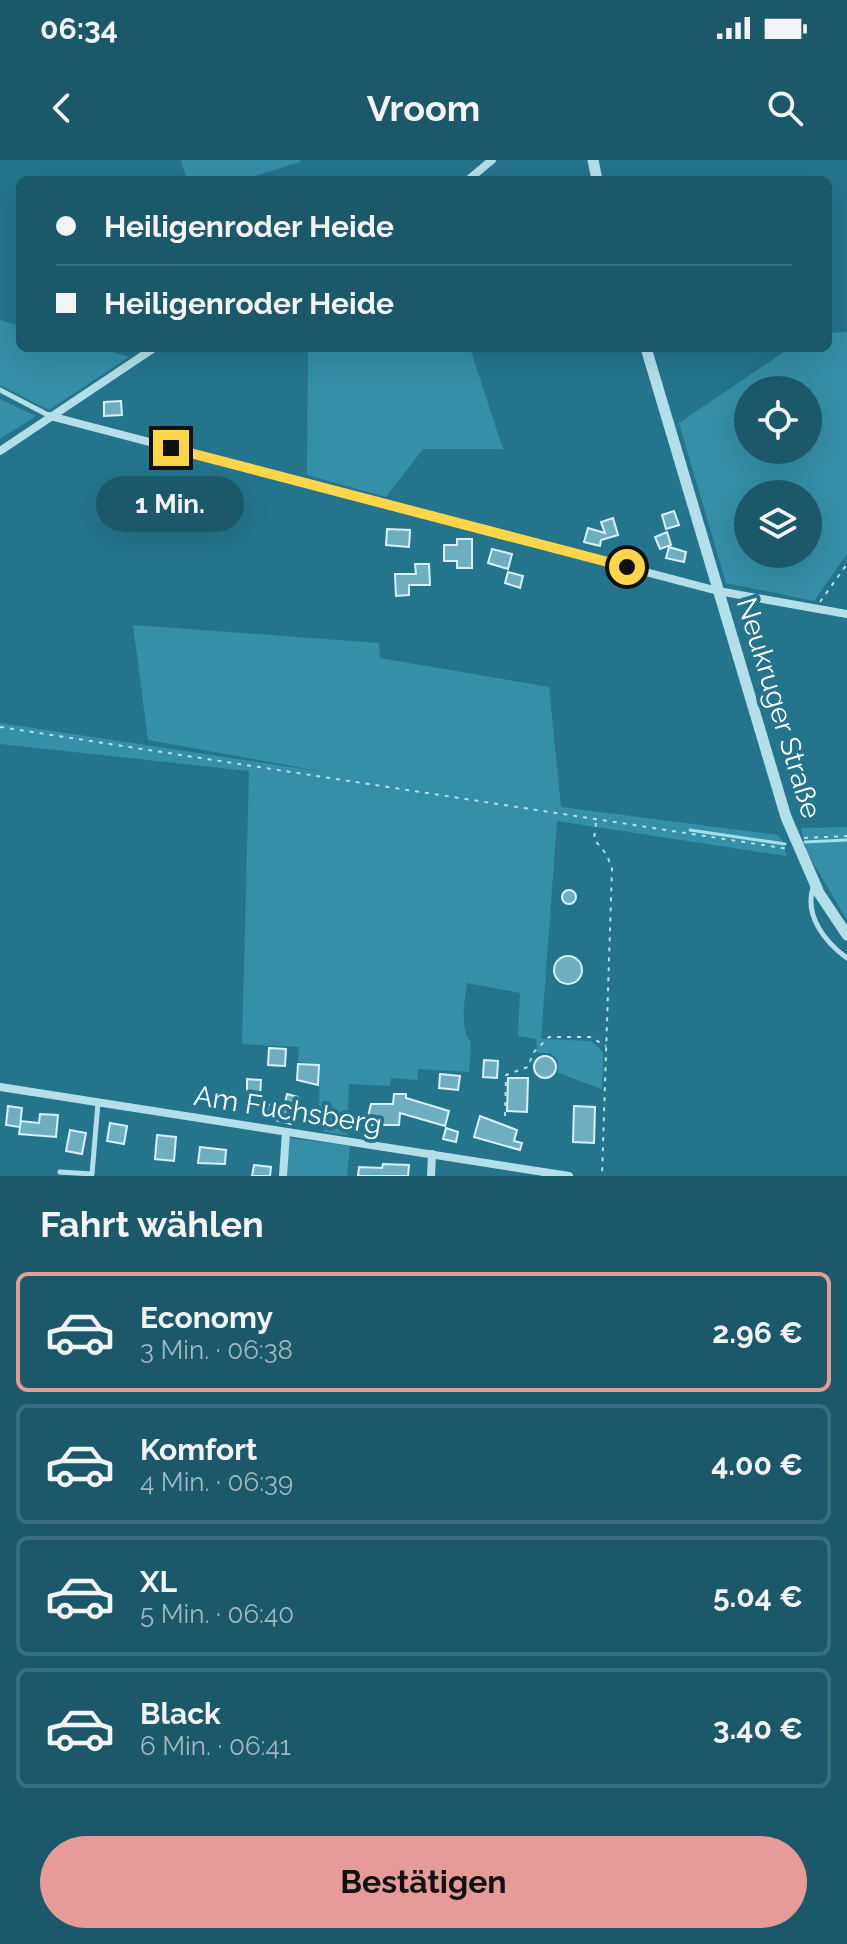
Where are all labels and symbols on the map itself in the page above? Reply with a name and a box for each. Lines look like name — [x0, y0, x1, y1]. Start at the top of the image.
route end — [153, 430, 189, 466]
callout: 1 Min. — [97, 476, 245, 532]
route start — [609, 549, 645, 585]
street label: Neukruger Straße — [730, 594, 828, 822]
street label: Am Fuchsberg — [192, 1079, 384, 1141]

